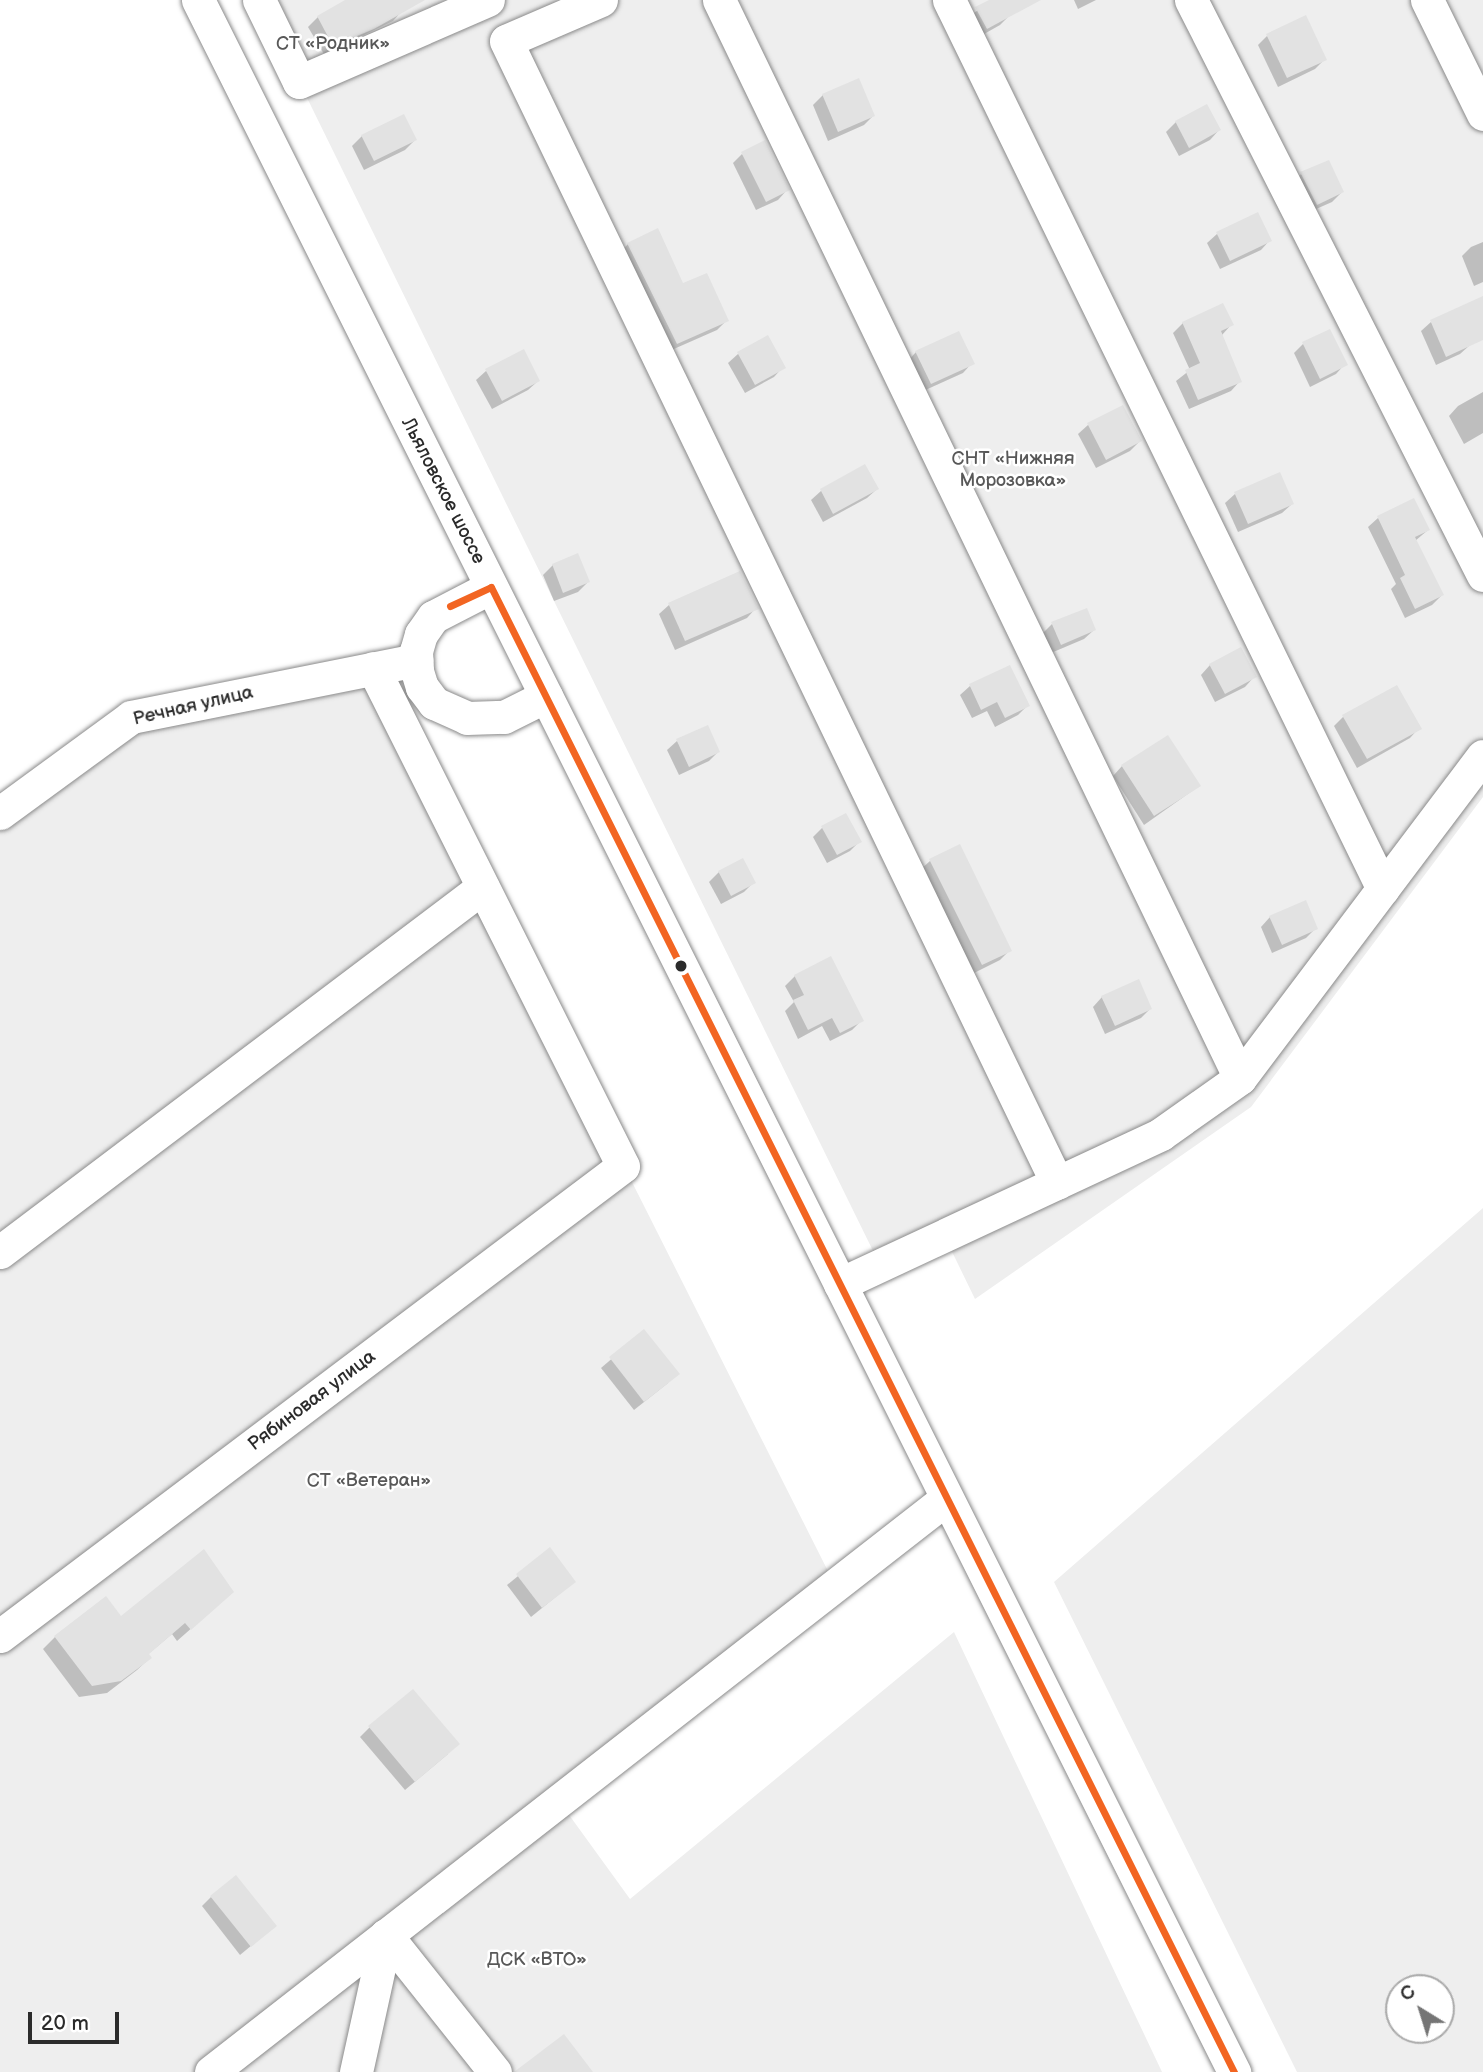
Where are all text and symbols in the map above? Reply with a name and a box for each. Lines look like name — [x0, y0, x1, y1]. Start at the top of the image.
park label: СТ «Родник» — [276, 33, 390, 55]
street label: Льяловское шоссе — [396, 414, 490, 568]
park label: СНТ «Нижняя Морозовка» — [952, 448, 1074, 492]
street label: Речная улица — [131, 681, 255, 731]
unlabelled marker — [674, 959, 688, 973]
street label: Рябиновая улица — [244, 1346, 380, 1456]
park label: СТ «Ветеран» — [307, 1470, 431, 1492]
park label: ДСК «ВТО» — [487, 1949, 587, 1971]
north arrow — [1385, 1974, 1455, 2044]
text: С — [1396, 1981, 1420, 2007]
scale bar — [32, 1998, 122, 2042]
text: 20 m — [41, 2011, 89, 2036]

